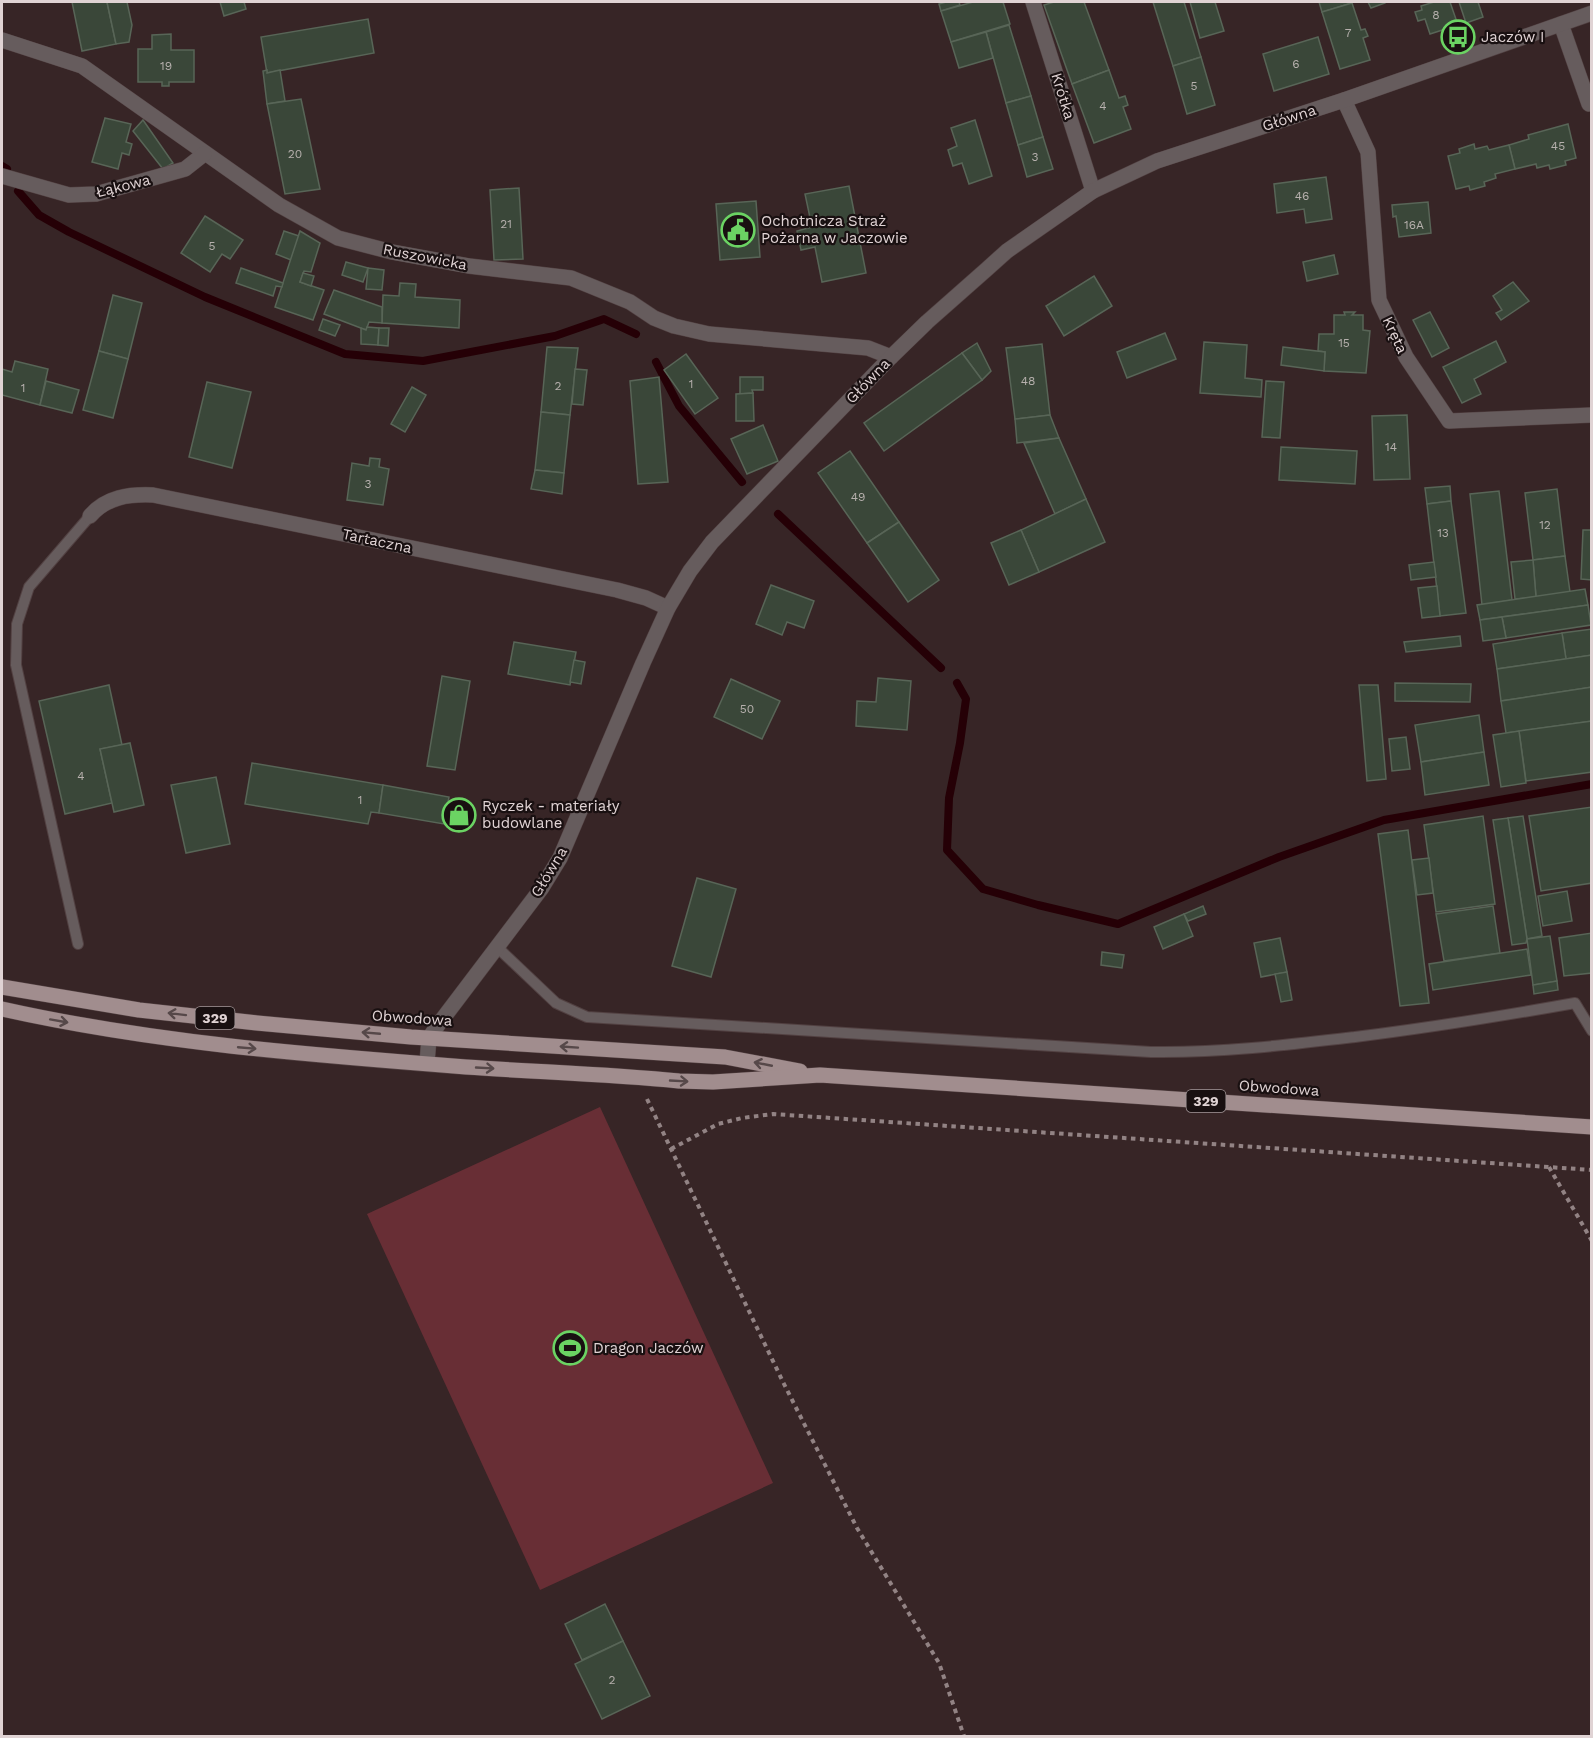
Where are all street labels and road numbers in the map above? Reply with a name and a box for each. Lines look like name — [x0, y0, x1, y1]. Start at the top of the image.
street label: Krótka — [1047, 71, 1079, 122]
street label: Główna — [1260, 101, 1319, 135]
street label: Łąkowa — [94, 170, 153, 201]
street label: Ruszowicka — [381, 240, 469, 274]
street label: Kręta — [1379, 314, 1412, 357]
street label: Główna — [842, 354, 894, 407]
street label: Tartaczna — [341, 525, 414, 557]
street label: Główna — [527, 843, 571, 900]
street label: Obwodowa — [371, 1006, 453, 1030]
road number: 329 — [196, 1007, 234, 1029]
street label: Obwodowa — [1238, 1076, 1320, 1100]
road number: 329 — [1186, 1090, 1226, 1112]

